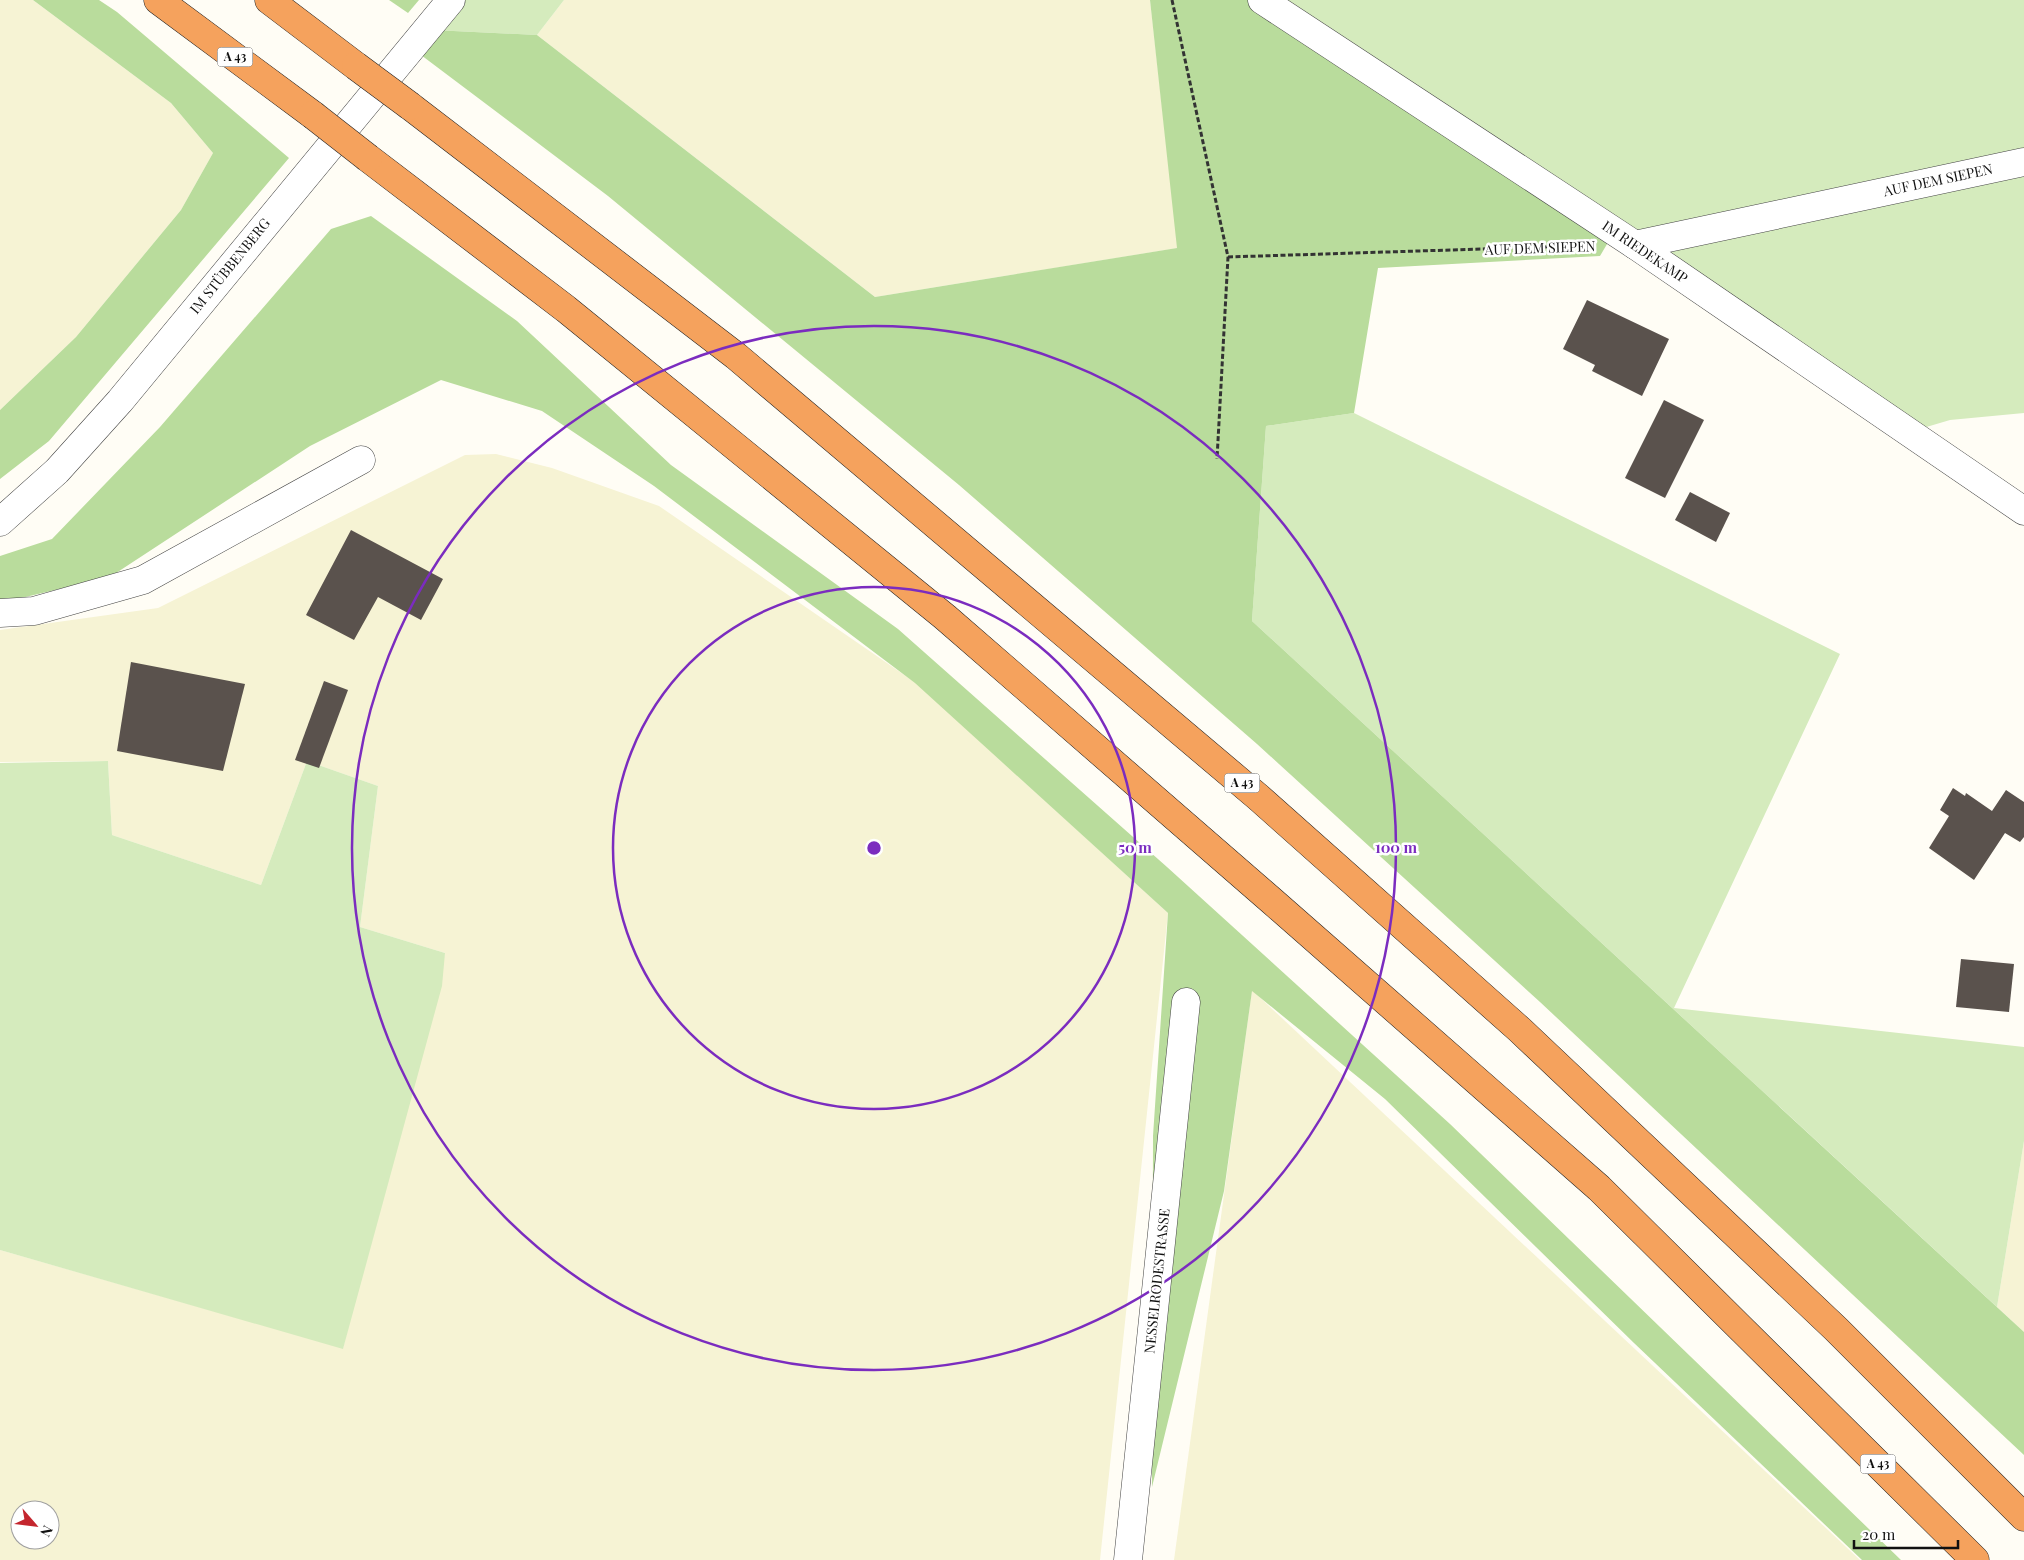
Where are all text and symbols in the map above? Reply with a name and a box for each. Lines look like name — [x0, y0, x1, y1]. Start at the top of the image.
road number: A 43 — [218, 48, 252, 66]
street label: AUF DEM SIEPEN — [1881, 159, 1994, 201]
street label: IM STÜBBENBERG — [185, 214, 274, 317]
street label: IM RIEDEKAMP — [1599, 216, 1692, 287]
street label: AUF DEM SIEPEN — [1483, 236, 1596, 259]
road number: A 43 — [1224, 774, 1260, 792]
text: 50 m — [1118, 837, 1152, 857]
text: 100 m — [1375, 837, 1418, 857]
centre of rings — [865, 839, 883, 857]
street label: NESSELRODESTRASSE — [1139, 1207, 1174, 1355]
road number: A 43 — [1860, 1455, 1896, 1474]
north arrow — [10, 1500, 60, 1550]
scale bar — [1854, 1518, 1958, 1550]
text: N — [36, 1522, 58, 1540]
text: 20 m — [1862, 1524, 1896, 1544]

